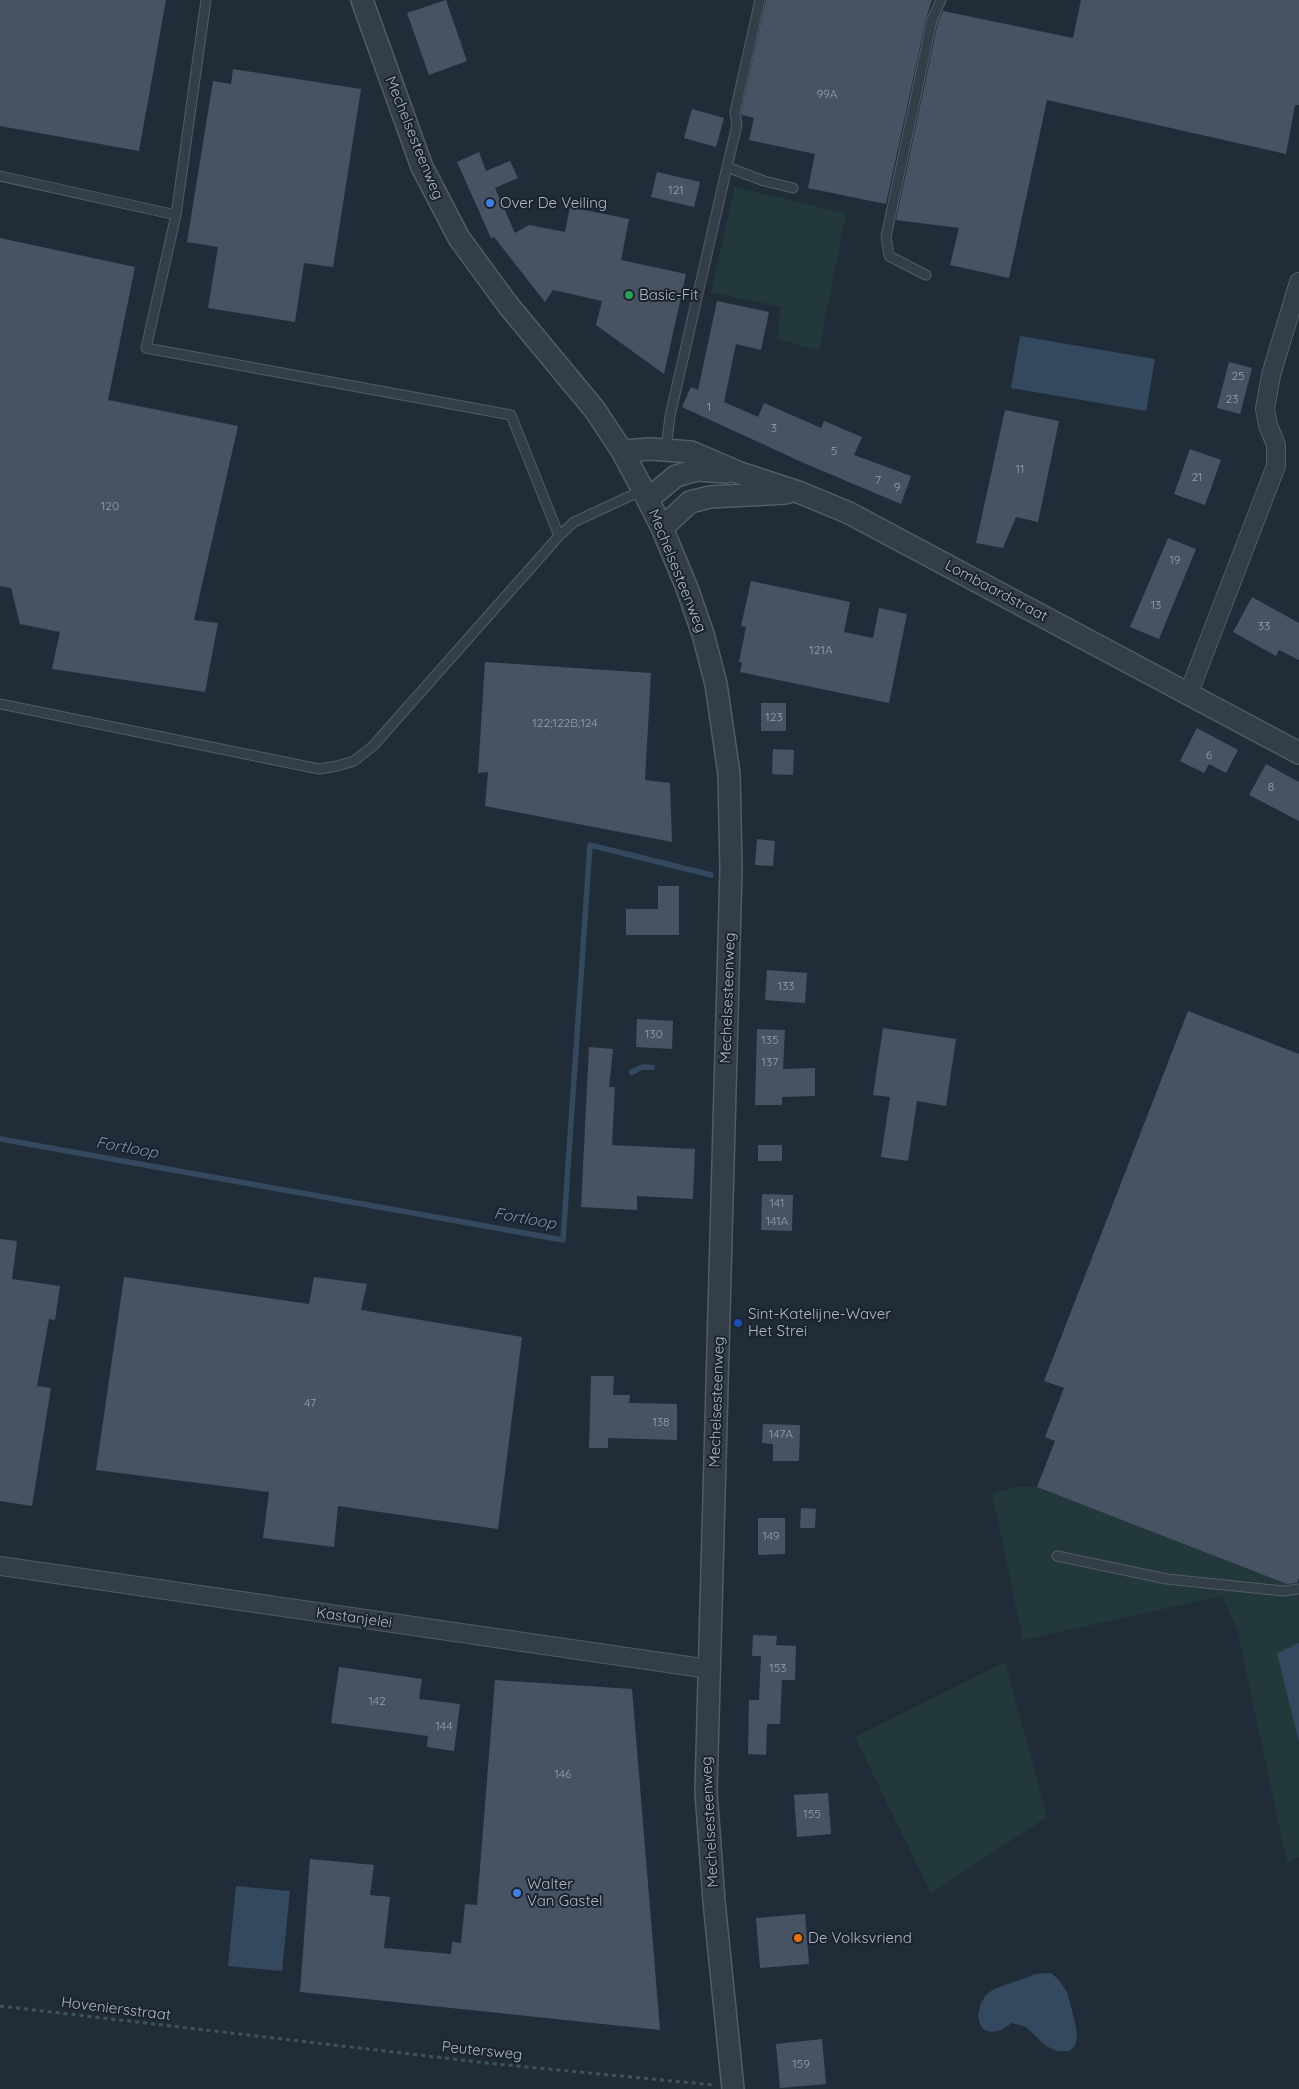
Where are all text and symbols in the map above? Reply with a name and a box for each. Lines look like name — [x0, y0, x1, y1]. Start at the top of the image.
street label: Mechelsesteenweg — [381, 74, 447, 202]
house number: 99A — [816, 87, 838, 101]
house number: 121 — [668, 183, 684, 197]
place label: Over De Veiling — [500, 194, 607, 212]
marker: Over De Veiling — [484, 197, 496, 209]
place label: Basic-Fit — [639, 286, 699, 304]
marker: Basic-Fit — [623, 289, 635, 301]
house number: 25 — [1231, 369, 1245, 383]
house number: 23 — [1226, 392, 1238, 406]
house number: 1 — [707, 400, 711, 414]
house number: 3 — [771, 421, 777, 435]
house number: 5 — [831, 444, 837, 458]
house number: 11 — [1016, 462, 1024, 476]
house number: 21 — [1191, 470, 1203, 484]
house number: 7 — [875, 473, 881, 487]
house number: 9 — [894, 480, 900, 494]
house number: 120 — [101, 499, 119, 513]
street label: Mechelsesteenweg — [644, 507, 710, 635]
house number: 19 — [1169, 553, 1181, 567]
street label: Lombaardstraat — [942, 556, 1050, 626]
house number: 13 — [1151, 598, 1161, 612]
house number: 33 — [1258, 619, 1270, 633]
house number: 121A — [809, 643, 833, 657]
house number: 123 — [765, 710, 783, 724]
house number: 122;122B;124 — [532, 716, 598, 730]
house number: 6 — [1206, 748, 1212, 762]
house number: 8 — [1268, 780, 1274, 794]
street label: Mechelsesteenweg — [717, 932, 739, 1064]
house number: 133 — [777, 979, 795, 993]
house number: 130 — [645, 1027, 663, 1041]
house number: 135 — [761, 1033, 779, 1047]
house number: 137 — [762, 1055, 778, 1069]
water label: Fortloop — [95, 1133, 159, 1163]
house number: 141 — [770, 1196, 784, 1210]
water label: Fortloop — [493, 1204, 557, 1234]
house number: 141A — [766, 1214, 788, 1228]
place label: Sint-Katelijne-Waver Het Strei — [748, 1305, 891, 1340]
marker: Sint-Katelijne-Waver Het Strei — [732, 1317, 744, 1329]
street label: Mechelsesteenweg — [706, 1336, 728, 1468]
house number: 47 — [304, 1396, 316, 1410]
house number: 138 — [652, 1415, 670, 1429]
house number: 147A — [769, 1427, 793, 1441]
house number: 149 — [762, 1529, 780, 1543]
street label: Kastanjelei — [315, 1604, 393, 1632]
house number: 153 — [769, 1661, 787, 1675]
house number: 142 — [368, 1694, 386, 1708]
house number: 144 — [436, 1719, 452, 1733]
street label: Mechelsesteenweg — [698, 1756, 722, 1888]
house number: 146 — [554, 1767, 572, 1781]
house number: 155 — [803, 1807, 821, 1821]
place label: Walter Van Gastel — [527, 1875, 602, 1910]
marker: Walter Van Gastel — [511, 1887, 523, 1899]
place label: De Volksvriend — [808, 1929, 912, 1947]
marker: De Volksvriend — [792, 1932, 804, 1944]
street label: Hoveniersstraat — [60, 1993, 172, 2025]
street label: Peutersweg — [441, 2038, 523, 2064]
house number: 159 — [792, 2057, 810, 2071]

